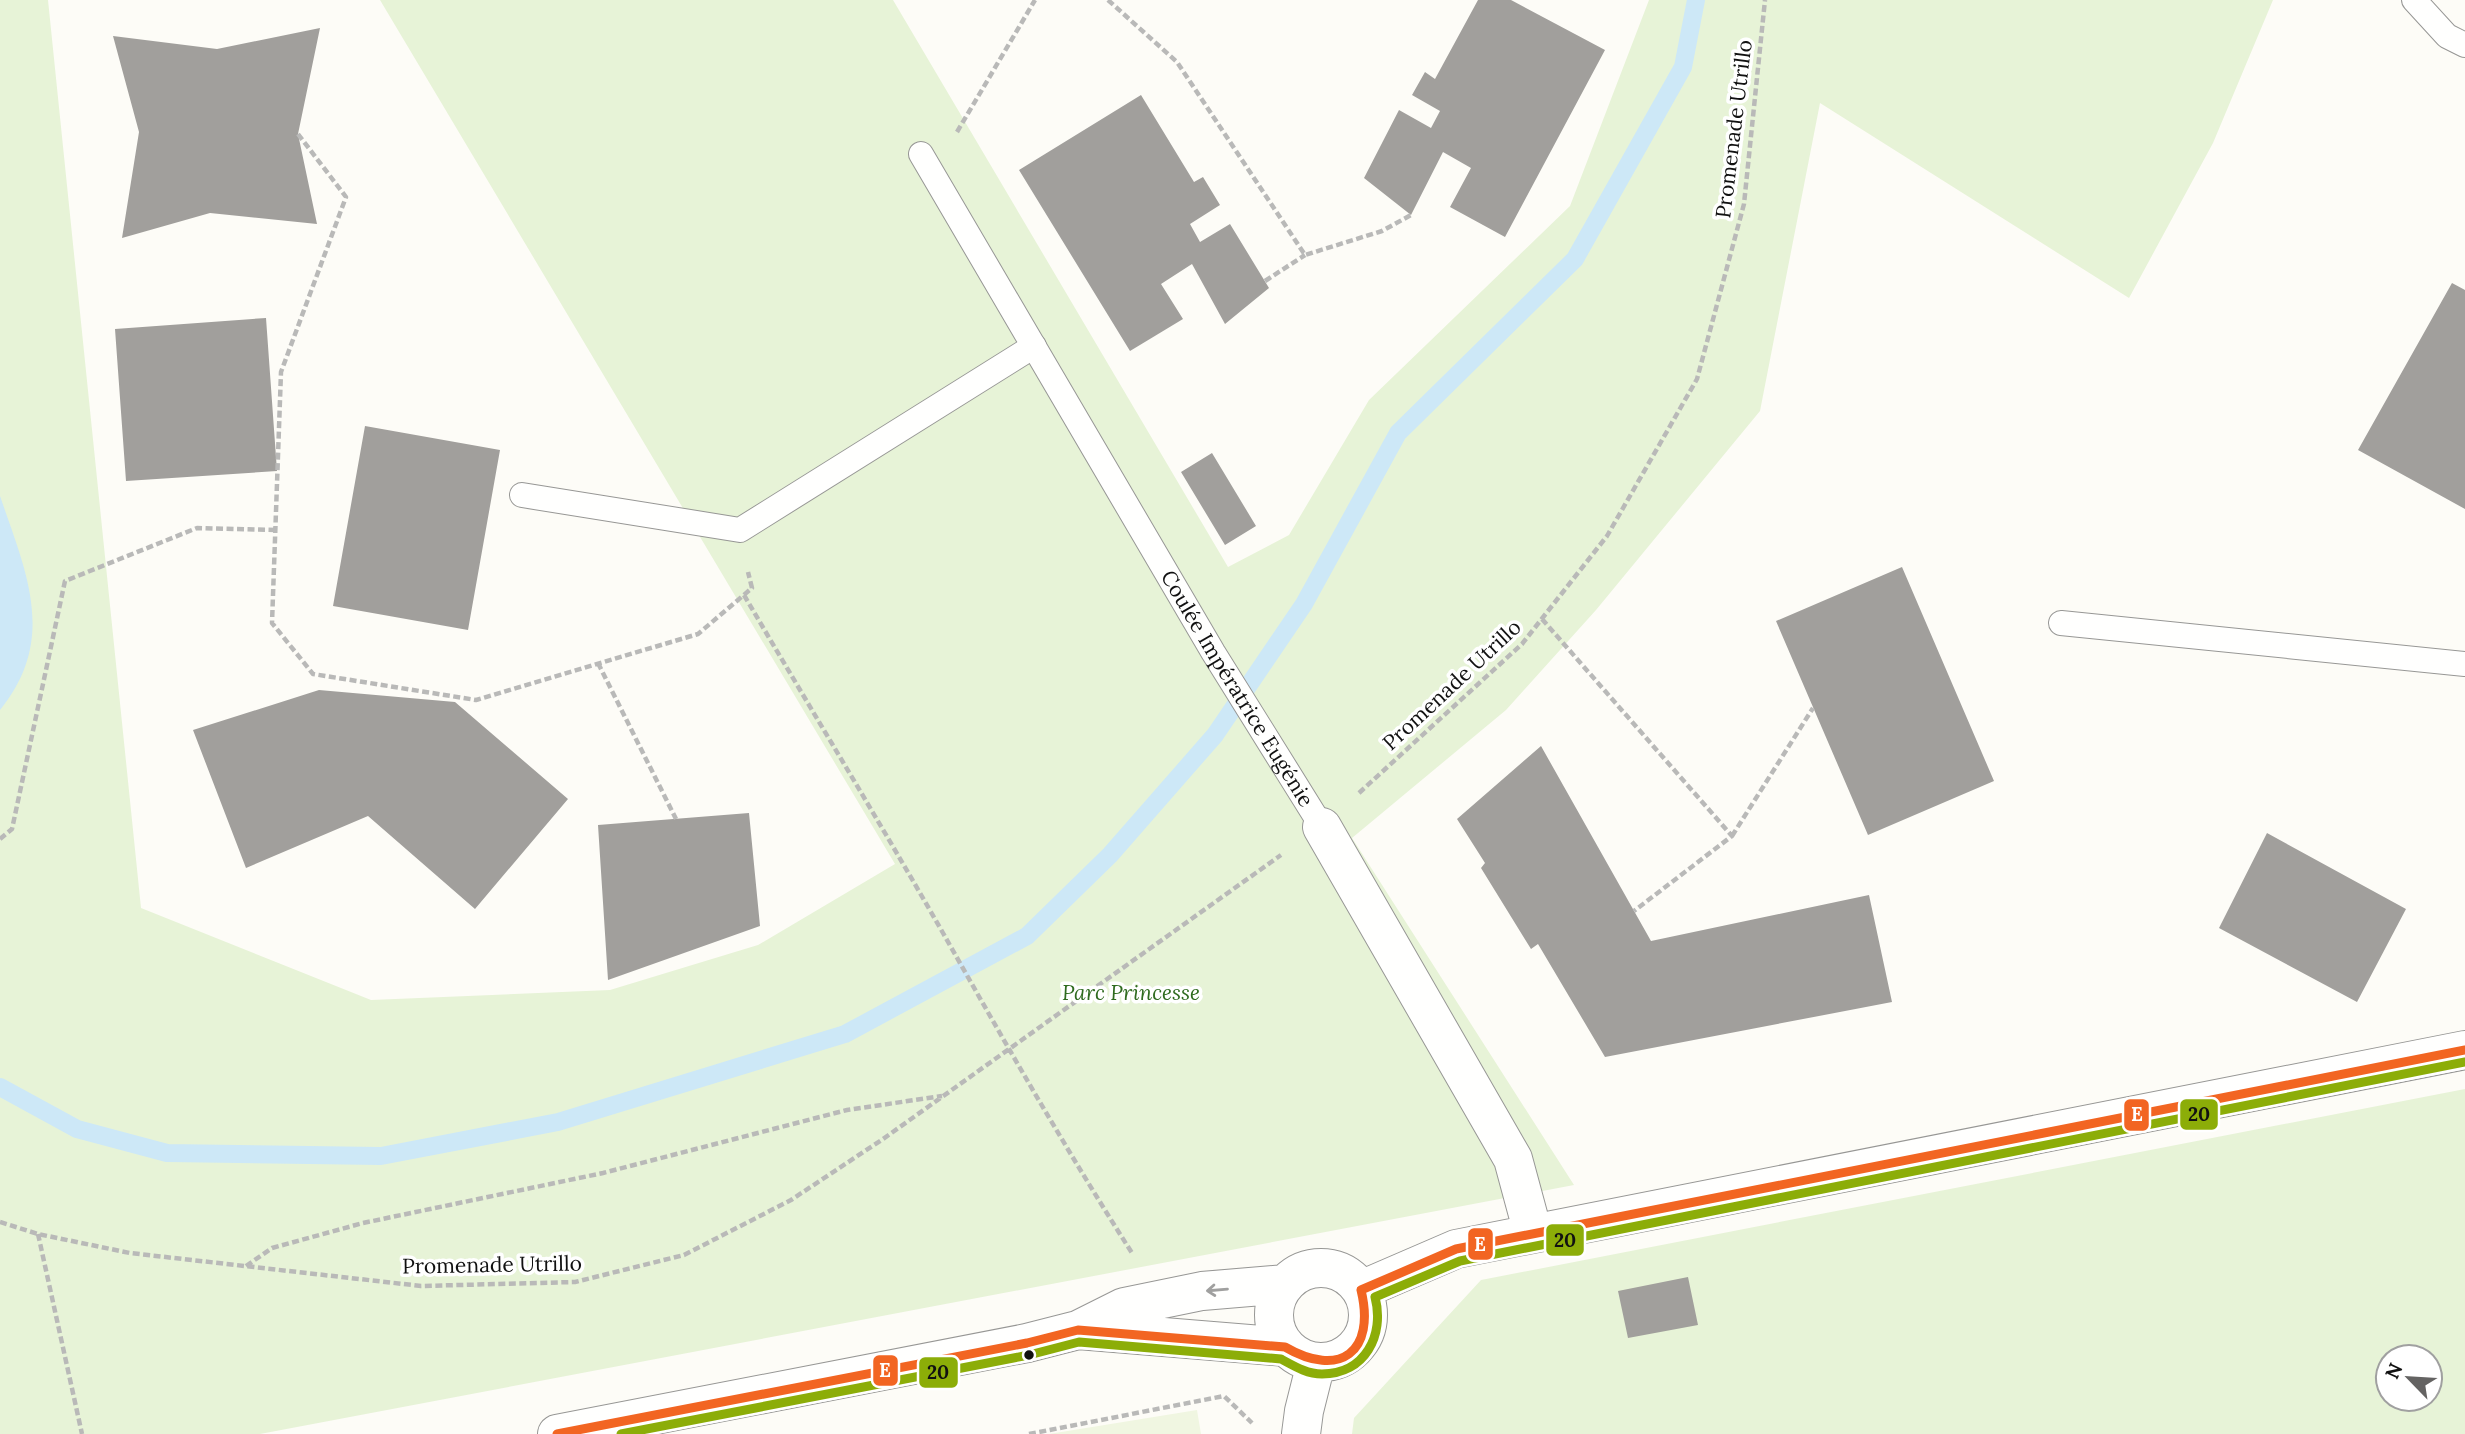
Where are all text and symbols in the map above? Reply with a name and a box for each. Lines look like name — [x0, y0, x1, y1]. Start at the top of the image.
street label: Promenade Utrillo — [1709, 38, 1758, 220]
street label: Coulée Impératrice Eugénie — [1155, 565, 1320, 812]
street label: Promenade Utrillo — [1377, 613, 1527, 756]
park label: Parc Princesse — [1062, 979, 1200, 1006]
line badge: E — [2123, 1098, 2150, 1132]
line badge: 20 — [2179, 1098, 2219, 1131]
text: E — [2131, 1102, 2143, 1126]
text: 20 — [2188, 1102, 2210, 1126]
line badge: 20 — [1545, 1223, 1585, 1257]
line badge: E — [1467, 1227, 1494, 1261]
text: 20 — [1554, 1228, 1576, 1252]
text: E — [1474, 1232, 1486, 1256]
street label: Promenade Utrillo — [402, 1249, 582, 1280]
one-way arrow — [1206, 1284, 1229, 1297]
north arrow — [2374, 1343, 2444, 1413]
unlabelled marker — [1022, 1348, 1036, 1362]
line badge: E — [872, 1354, 899, 1387]
line badge: 20 — [918, 1356, 959, 1389]
text: E — [879, 1358, 891, 1382]
text: N — [2380, 1359, 2408, 1383]
text: 20 — [927, 1360, 949, 1384]

